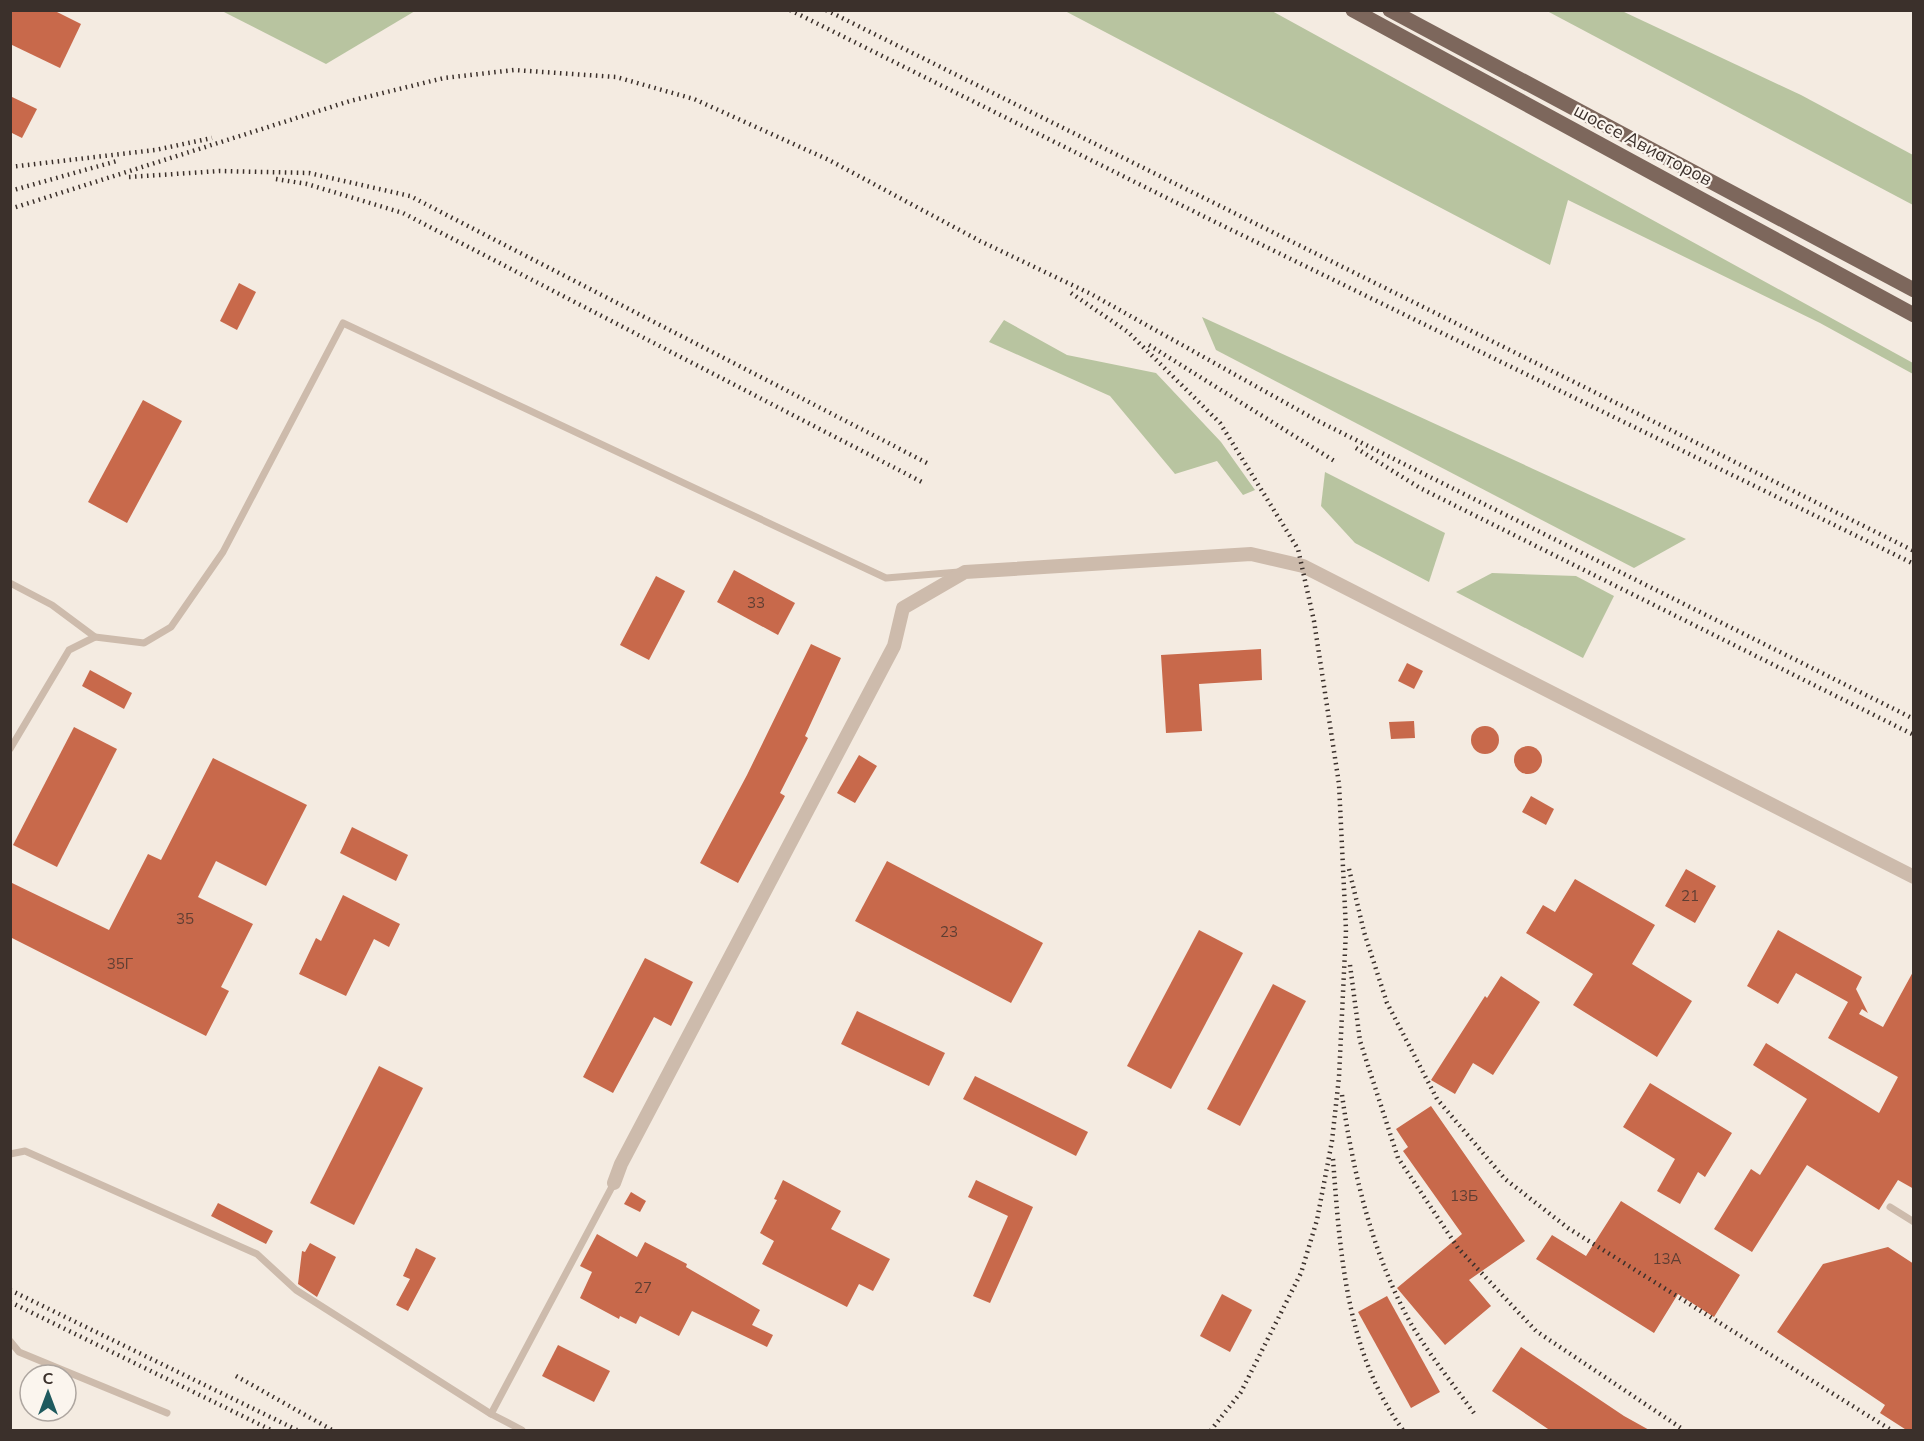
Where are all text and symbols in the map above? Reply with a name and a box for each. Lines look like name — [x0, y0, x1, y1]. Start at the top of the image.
street label: шоссе Авиаторов — [1570, 98, 1716, 191]
house number: 33 — [747, 593, 765, 612]
house number: 21 — [1681, 886, 1699, 905]
house number: 35 — [176, 909, 194, 928]
house number: 23 — [940, 922, 958, 941]
house number: 35Г — [107, 954, 134, 973]
house number: 13Б — [1450, 1186, 1478, 1205]
house number: 13А — [1652, 1249, 1682, 1268]
house number: 27 — [634, 1278, 652, 1297]
north arrow — [18, 1363, 78, 1423]
text: С — [43, 1368, 54, 1388]

